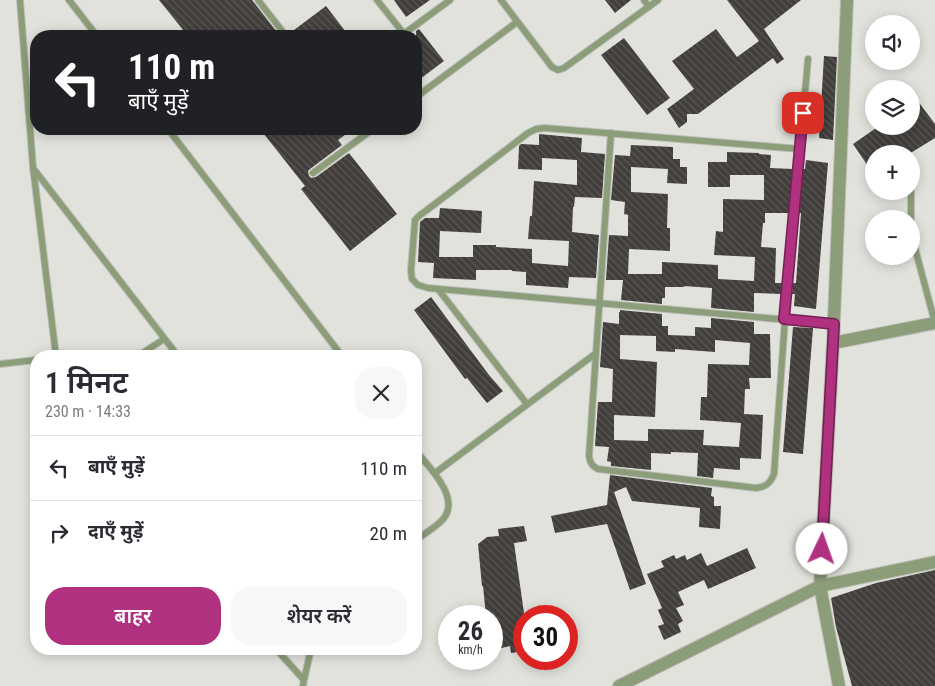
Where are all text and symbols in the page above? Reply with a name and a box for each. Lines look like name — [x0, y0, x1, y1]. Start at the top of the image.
map controls — [865, 15, 920, 265]
button: sound — [865, 15, 920, 70]
text: 110 m — [128, 47, 215, 88]
icon: left — [45, 50, 110, 115]
button: layers — [865, 80, 920, 135]
text: बाएँ मुड़ें — [128, 89, 188, 114]
pin — [782, 92, 824, 134]
icon: arrive — [789, 99, 817, 127]
button: + — [865, 145, 920, 200]
button: − — [865, 210, 920, 265]
text: 1 मिनट — [45, 365, 128, 400]
button: close — [355, 367, 407, 419]
text: 230 m · 14:33 — [45, 402, 131, 421]
icon: left — [45, 454, 73, 482]
text: बाएँ मुड़ें — [88, 455, 144, 478]
text: 110 m — [360, 457, 407, 480]
icon: right — [45, 519, 73, 547]
text: दाएँ मुड़ें — [88, 520, 143, 543]
text: 20 m — [370, 522, 407, 545]
position arrow — [795, 522, 847, 574]
button: बाहर — [45, 587, 221, 645]
button: शेयर करें — [231, 587, 407, 645]
speed limit sign: 30 — [513, 605, 578, 670]
text: 26 — [458, 617, 483, 646]
text: km/h — [458, 643, 483, 657]

